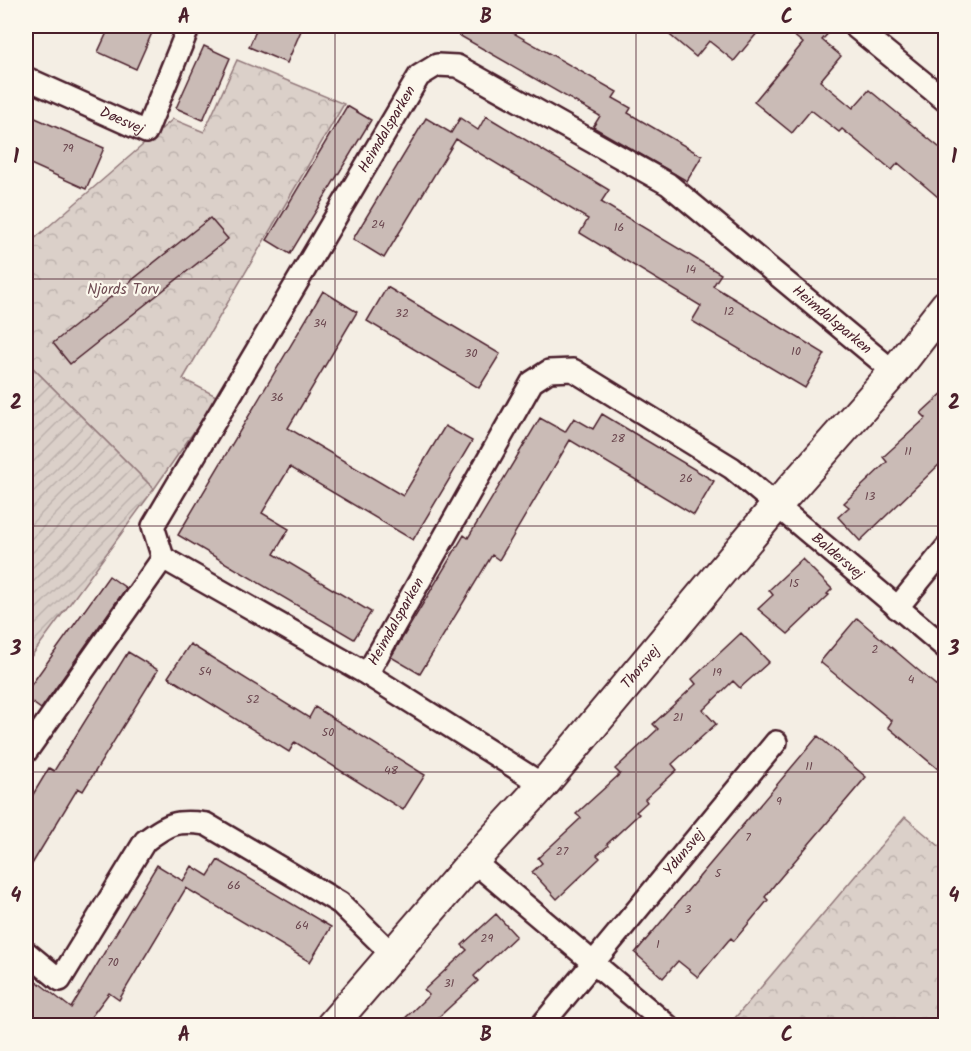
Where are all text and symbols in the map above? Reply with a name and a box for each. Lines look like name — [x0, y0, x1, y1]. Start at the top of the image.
text: A — [178, 2, 190, 34]
text: B — [480, 2, 492, 34]
text: C — [781, 2, 793, 34]
street label: Heimdalsparken — [352, 81, 423, 178]
street label: Døesvej — [96, 101, 149, 142]
house number: 79 — [62, 139, 74, 158]
text: 1 — [13, 142, 19, 174]
text: 1 — [951, 142, 957, 174]
house number: 24 — [371, 215, 385, 234]
house number: 16 — [614, 218, 624, 237]
house number: 14 — [686, 260, 697, 279]
park label: Njords Torv — [87, 278, 160, 302]
street label: Heimdalsparken — [786, 280, 877, 361]
house number: 12 — [724, 302, 734, 321]
house number: 32 — [395, 304, 409, 323]
house number: 34 — [313, 314, 327, 333]
house number: 10 — [791, 342, 801, 361]
house number: 30 — [465, 344, 477, 363]
text: 2 — [10, 388, 22, 420]
house number: 36 — [270, 388, 284, 407]
text: 2 — [948, 388, 960, 420]
house number: 28 — [611, 429, 626, 448]
house number: 11 — [904, 442, 912, 461]
house number: 26 — [679, 469, 693, 488]
house number: 13 — [865, 487, 875, 506]
street label: Baldersvej — [806, 527, 870, 587]
street label: Heimdalsparken — [362, 573, 431, 670]
house number: 15 — [789, 574, 801, 593]
text: 3 — [10, 634, 22, 666]
text: 3 — [948, 634, 960, 666]
street label: Thorsvej — [615, 639, 667, 695]
house number: 2 — [872, 640, 879, 659]
house number: 54 — [198, 662, 212, 681]
house number: 19 — [712, 663, 722, 682]
house number: 4 — [908, 670, 915, 689]
house number: 52 — [246, 690, 260, 709]
house number: 21 — [673, 708, 684, 727]
house number: 50 — [322, 723, 334, 742]
house number: 11 — [805, 757, 813, 776]
house number: 48 — [384, 761, 399, 780]
house number: 9 — [776, 792, 782, 811]
street label: Ydunsvej — [658, 823, 712, 881]
house number: 7 — [745, 828, 751, 847]
house number: 27 — [556, 842, 569, 861]
house number: 5 — [715, 864, 723, 883]
house number: 66 — [227, 876, 241, 895]
text: 4 — [11, 881, 22, 913]
text: 4 — [949, 881, 960, 913]
house number: 3 — [685, 900, 692, 919]
house number: 64 — [295, 916, 309, 935]
house number: 29 — [481, 929, 494, 948]
house number: 1 — [656, 935, 660, 954]
house number: 70 — [107, 953, 119, 972]
house number: 31 — [444, 974, 455, 993]
text: A — [178, 1020, 190, 1051]
text: B — [480, 1020, 492, 1051]
text: C — [781, 1020, 793, 1051]

